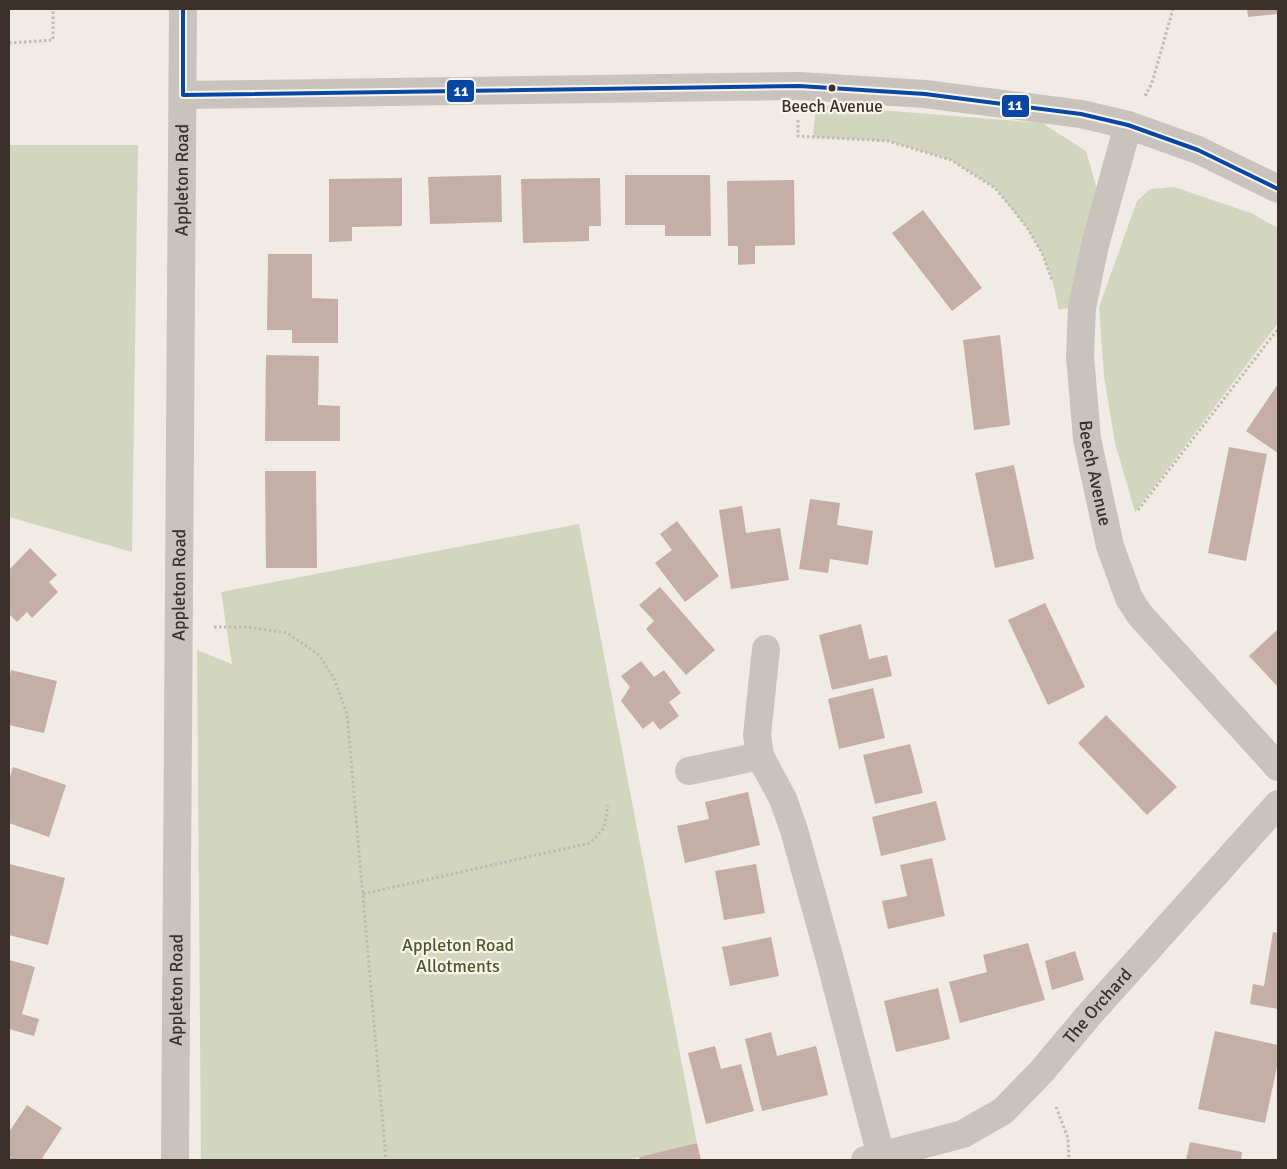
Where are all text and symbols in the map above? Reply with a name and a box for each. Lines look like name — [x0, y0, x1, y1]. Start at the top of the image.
line badge: 11 — [446, 79, 475, 103]
text: 11 — [453, 83, 469, 100]
marker: Beech Avenue — [827, 83, 837, 93]
line badge: 11 — [1001, 94, 1030, 118]
place label: Beech Avenue — [781, 96, 883, 117]
text: 11 — [1007, 97, 1023, 114]
street label: Appleton Road — [170, 124, 193, 236]
street label: Beech Avenue — [1074, 419, 1116, 528]
street label: Appleton Road — [168, 529, 190, 641]
street label: Appleton Road — [165, 934, 188, 1046]
park label: Appleton Road Allotments — [402, 934, 514, 977]
street label: The Orchard — [1059, 964, 1137, 1048]

